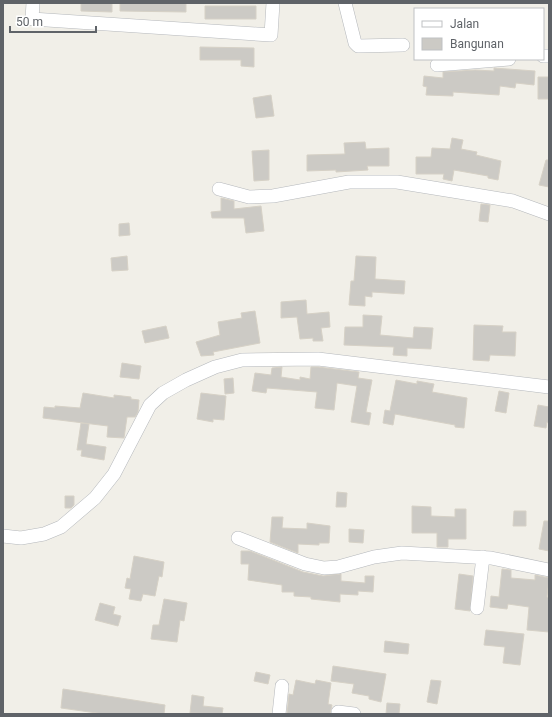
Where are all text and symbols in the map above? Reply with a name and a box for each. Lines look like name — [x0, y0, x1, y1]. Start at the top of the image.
scale bar — [10, 8, 96, 34]
legend — [414, 8, 544, 60]
text: 50 m — [16, 15, 43, 29]
text: Jalan — [450, 17, 479, 31]
text: Bangunan — [450, 37, 504, 51]

